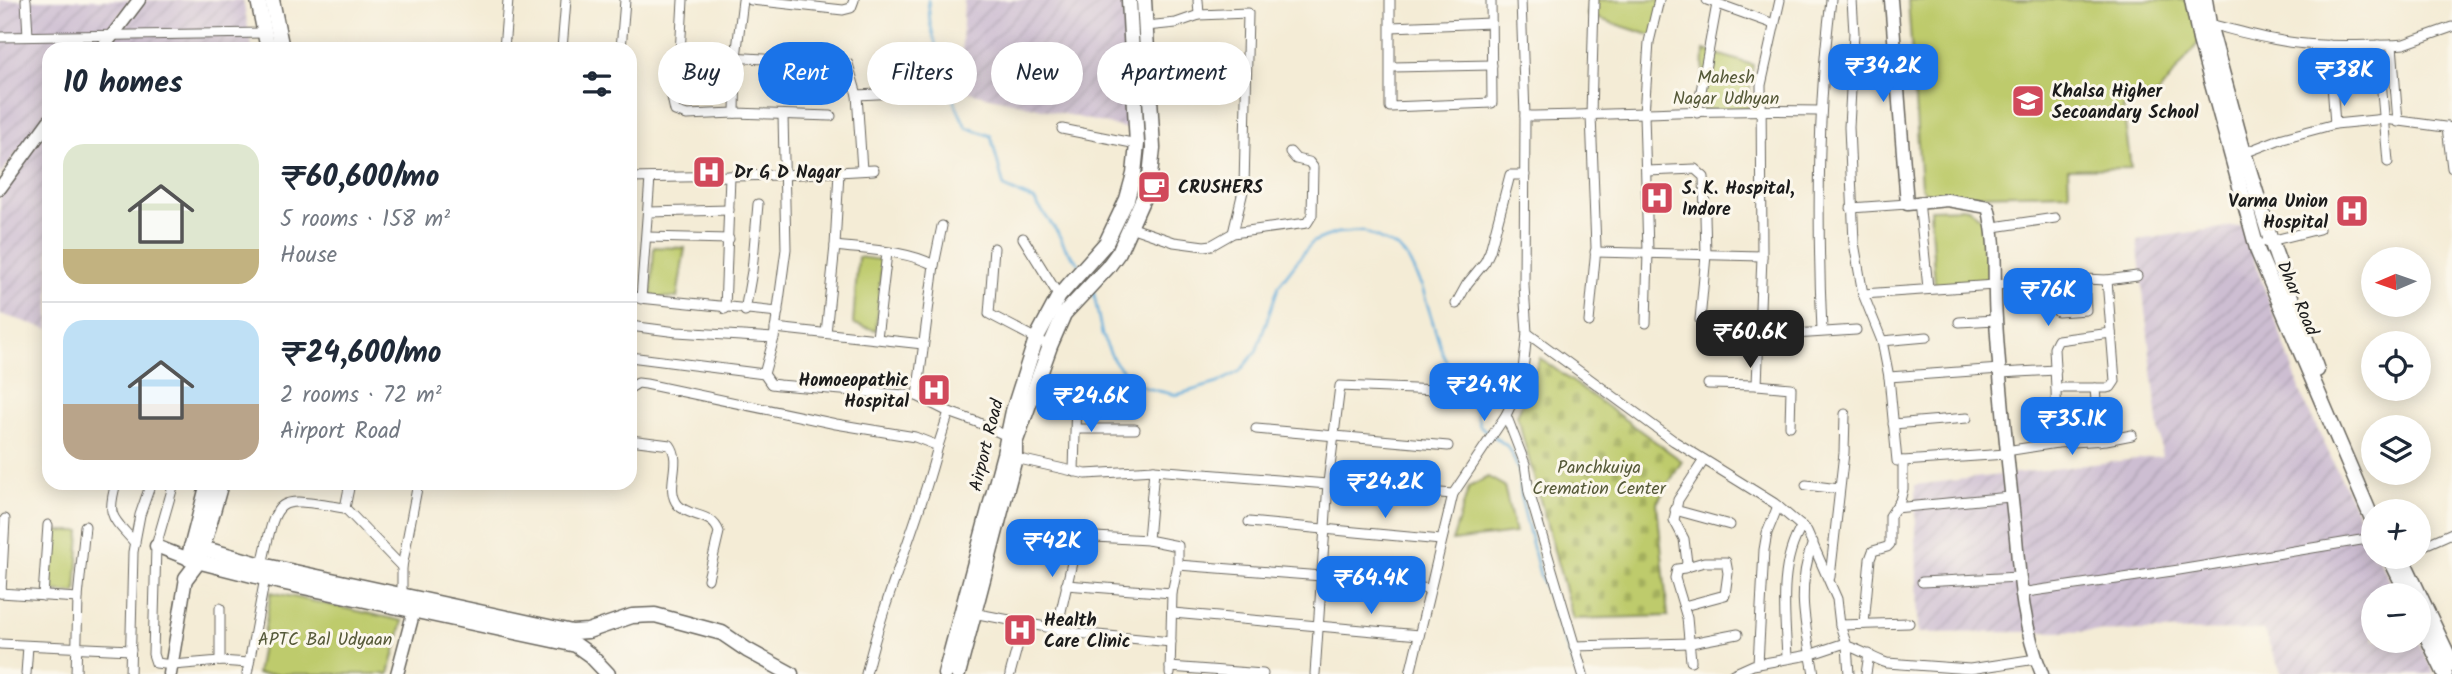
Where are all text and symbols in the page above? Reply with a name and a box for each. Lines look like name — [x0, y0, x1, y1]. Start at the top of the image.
chip: Buy — [658, 42, 744, 105]
chip: Rent — [758, 42, 853, 105]
chip: Filters — [867, 42, 977, 105]
chip: New — [991, 42, 1083, 105]
chip: Apartment — [1097, 42, 1251, 105]
pin: ₹34.2K — [1826, 44, 1940, 104]
pin: ₹38K — [2303, 48, 2385, 108]
text: ₹34.2K — [1844, 49, 1922, 85]
text: ₹38K — [2314, 53, 2374, 89]
text: 10 homes — [63, 60, 183, 108]
park label: Mahesh Nagar Udhyan — [1673, 64, 1779, 114]
icon: filters — [578, 65, 616, 103]
place label: Khalsa Higher Secoandary School — [2052, 78, 2199, 128]
school or university icon: Khalsa Higher Secoandary School — [2009, 82, 2047, 120]
hospital icon: Dr G D Nagar — [690, 153, 728, 191]
text: ₹60,600/mo — [280, 154, 439, 202]
place label: Dr G D Nagar — [734, 159, 842, 188]
cafe icon: CRUSHERS — [1135, 168, 1173, 206]
icon: home — [119, 172, 203, 256]
place label: CRUSHERS — [1178, 174, 1263, 203]
place label: S. K. Hospital, Indore — [1682, 175, 1795, 225]
hospital icon: S. K. Hospital, Indore — [1638, 179, 1676, 217]
place label: Varma Union Hospital — [2228, 188, 2328, 238]
hospital icon: Varma Union Hospital — [2333, 192, 2371, 230]
text: 5 rooms · 158 m² — [280, 202, 450, 238]
text: House — [280, 238, 337, 274]
north arrow — [2361, 247, 2431, 317]
map controls — [2361, 247, 2431, 653]
street label: Dhar Road — [2268, 257, 2326, 342]
pin: ₹76K — [2007, 268, 2089, 328]
text: ₹76K — [2019, 273, 2077, 309]
pin: ₹60.6K — [1693, 310, 1807, 370]
text: ₹60.6K — [1712, 315, 1788, 351]
text: ₹24,600/mo — [280, 330, 442, 378]
button: locate — [2361, 331, 2431, 401]
icon: home — [119, 348, 203, 432]
pin: ₹24.9K — [1427, 364, 1541, 423]
place label: Homoeopathic Hospital — [799, 367, 909, 417]
text: ₹24.9K — [1446, 368, 1522, 404]
hospital icon: Homoeopathic Hospital — [915, 371, 953, 409]
pin: ₹24.6K — [1034, 374, 1148, 434]
text: 2 rooms · 72 m² — [280, 378, 442, 414]
text: ₹24.6K — [1052, 379, 1130, 415]
street label: Airport Road — [962, 395, 1013, 495]
pin: ₹35.1K — [2015, 398, 2129, 457]
text: ₹35.1K — [2037, 402, 2107, 438]
text: Airport Road — [280, 414, 400, 450]
button: layers — [2361, 415, 2431, 485]
park label: Panchkuiya Cremation Center — [1532, 454, 1667, 504]
pin: ₹24.2K — [1328, 461, 1442, 520]
text: ₹24.2K — [1346, 465, 1424, 501]
button: + — [2361, 499, 2431, 569]
pin: ₹42K — [1011, 520, 1093, 579]
text: ₹42K — [1022, 524, 1082, 560]
pin: ₹64.4K — [1314, 556, 1428, 616]
text: ₹64.4K — [1333, 561, 1409, 597]
button: − — [2361, 583, 2431, 653]
place label: Health Care Clinic — [1044, 607, 1131, 657]
hospital icon: Health Care Clinic — [1001, 611, 1039, 649]
park label: APTC Bal Udyaan — [258, 626, 392, 655]

